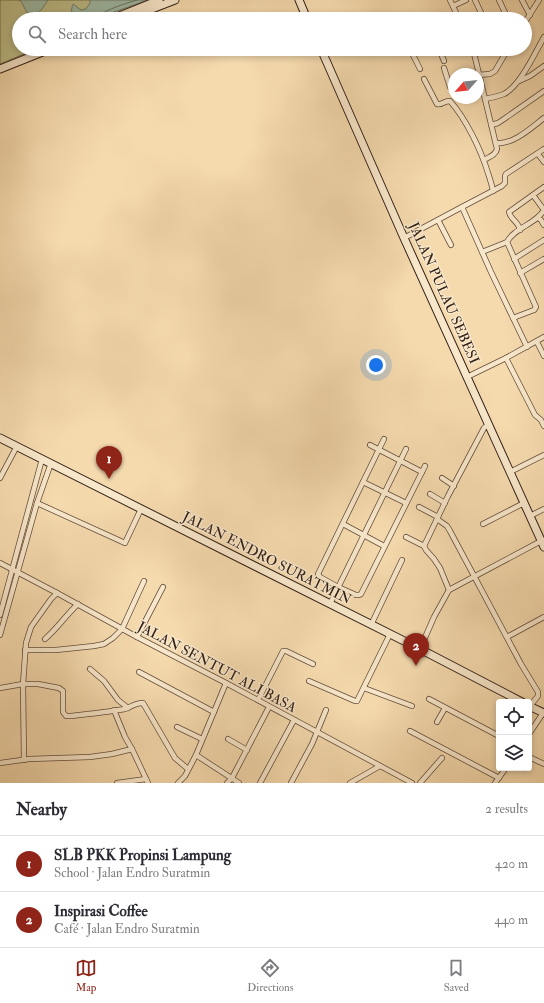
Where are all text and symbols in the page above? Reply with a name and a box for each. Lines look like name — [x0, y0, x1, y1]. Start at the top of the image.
search box — [12, 12, 532, 56]
icon: search — [26, 23, 48, 45]
text: Search here — [58, 25, 127, 44]
north arrow — [448, 68, 484, 104]
street label: JALAN PULAU SEBESI — [405, 219, 483, 367]
your location — [366, 355, 386, 375]
pin: 1 — [96, 446, 122, 479]
street label: JALAN ENDRO SURATMIN — [179, 507, 355, 608]
street label: JALAN SENTUT ALI BASA — [134, 617, 300, 716]
pin: 2 — [403, 633, 429, 666]
map controls — [496, 699, 532, 771]
button: locate — [496, 699, 532, 735]
button: layers — [496, 735, 532, 771]
text: Nearby — [16, 799, 67, 820]
text: 2 results — [485, 801, 528, 817]
text: SLB PKK Propinsi Lampung — [54, 846, 231, 865]
text: 1 — [27, 856, 31, 872]
text: 420 m — [495, 856, 528, 872]
text: School · Jalan Endro Suratmin — [54, 865, 210, 881]
text: Inspirasi Coffee — [54, 902, 148, 921]
text: 2 — [26, 912, 32, 928]
text: 440 m — [494, 912, 528, 928]
text: Café · Jalan Endro Suratmin — [54, 921, 200, 937]
tab: Map — [75, 957, 97, 994]
tab: Directions — [247, 957, 294, 994]
tab: Saved — [444, 957, 469, 994]

